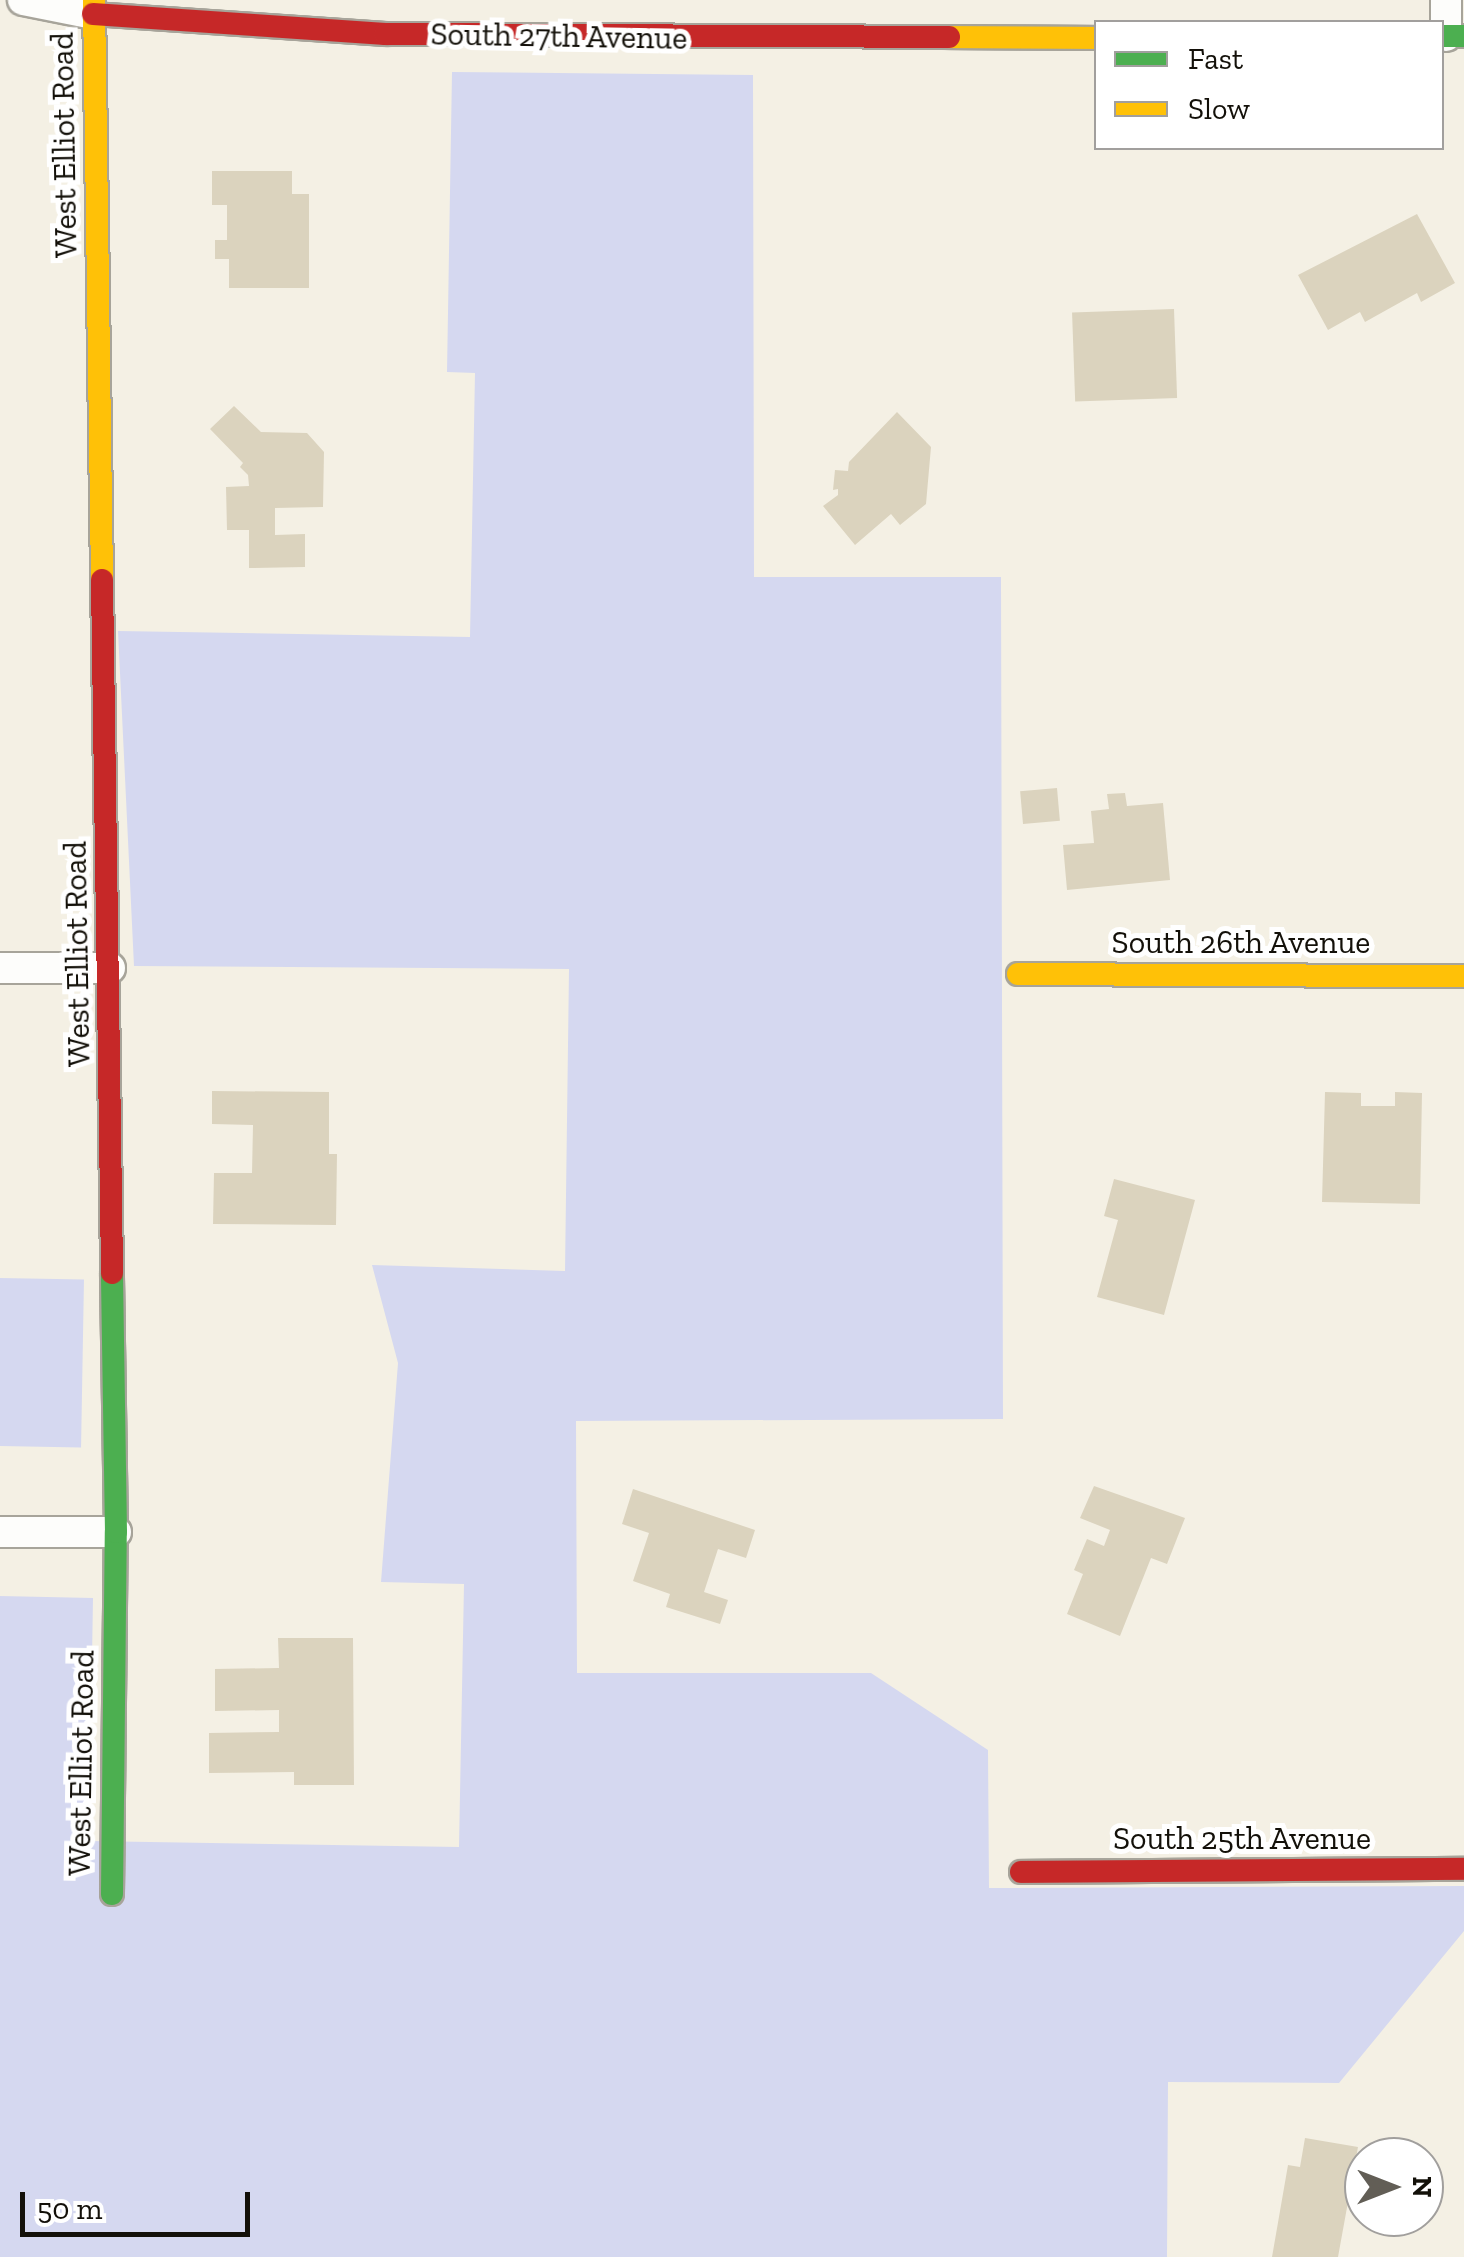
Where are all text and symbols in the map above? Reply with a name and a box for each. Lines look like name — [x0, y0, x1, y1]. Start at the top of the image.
street label: South 27th Avenue — [429, 15, 689, 57]
legend — [1094, 20, 1444, 150]
street label: West Elliot Road — [43, 32, 85, 258]
text: Fast — [1188, 41, 1243, 77]
text: Slow — [1188, 91, 1250, 127]
street label: West Elliot Road — [56, 841, 98, 1067]
street label: South 26th Avenue — [1111, 923, 1371, 961]
street label: West Elliot Road — [60, 1650, 102, 1876]
street label: South 25th Avenue — [1112, 1819, 1372, 1857]
north arrow — [1344, 2137, 1444, 2237]
scale bar — [25, 2172, 255, 2234]
text: N — [1406, 2176, 1439, 2198]
text: 50 m — [37, 2191, 102, 2227]

